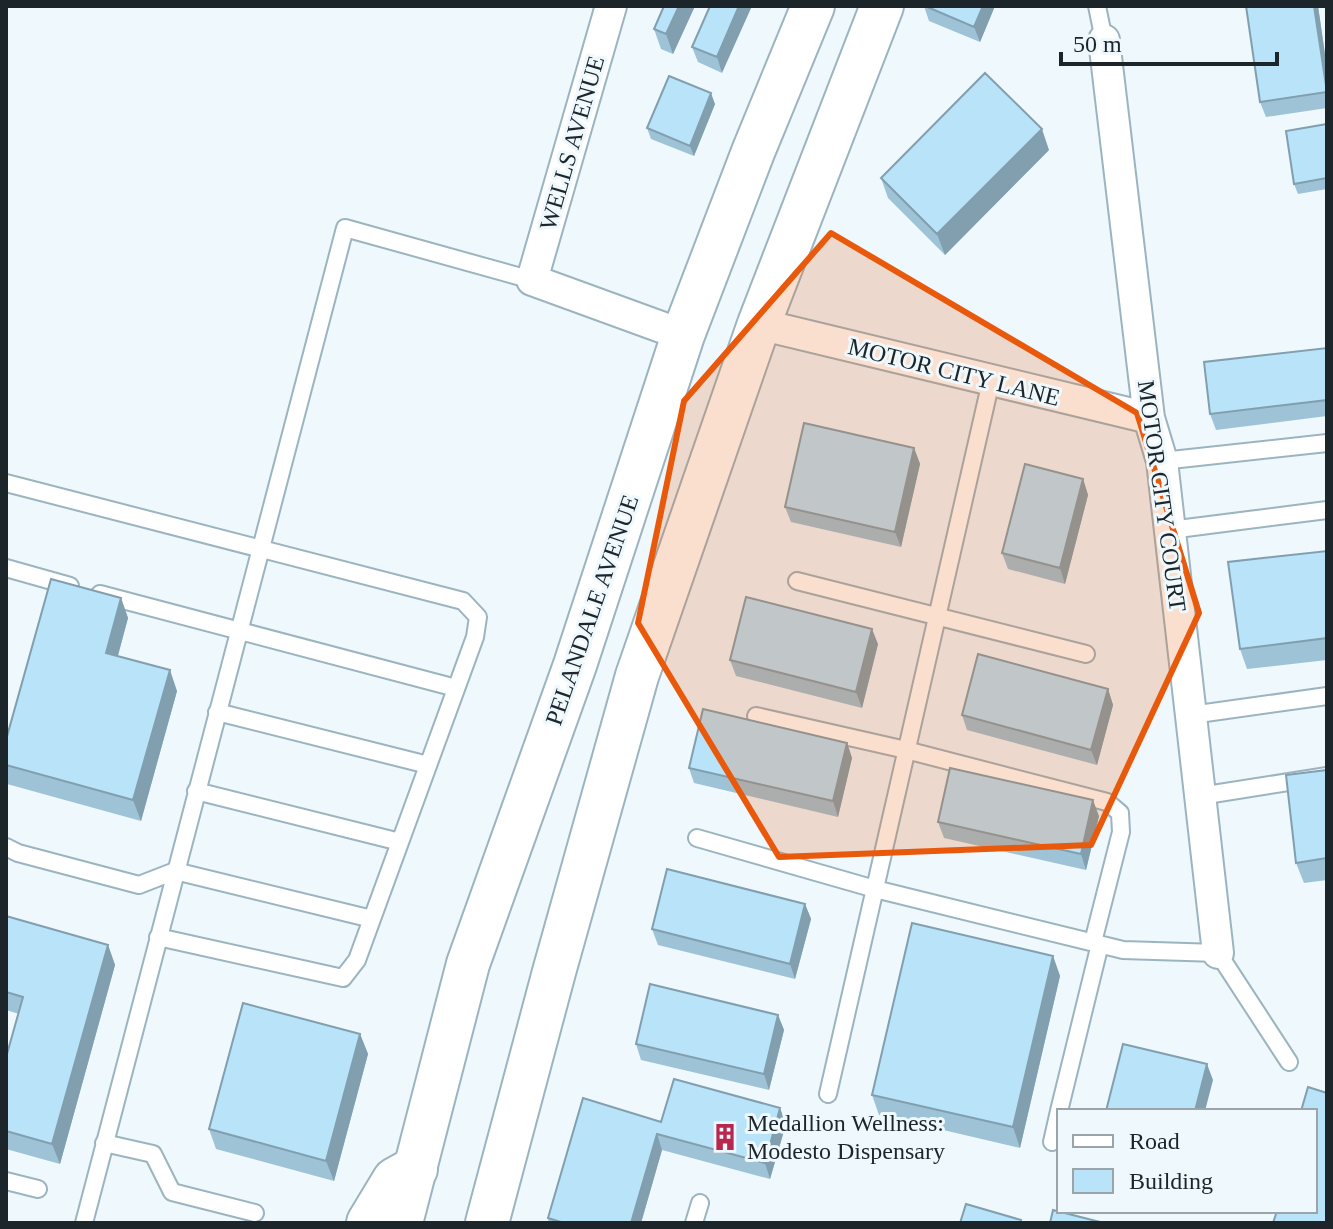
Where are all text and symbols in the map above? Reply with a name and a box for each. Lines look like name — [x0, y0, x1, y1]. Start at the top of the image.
scale bar — [1061, 16, 1277, 66]
text: 50 m — [1073, 31, 1122, 57]
street label: WELLS AVENUE — [535, 53, 609, 233]
street label: MOTOR CITY LANE — [845, 333, 1063, 411]
street label: MOTOR CITY COURT — [1133, 379, 1191, 614]
street label: PELANDALE AVENUE — [540, 492, 644, 728]
legend — [1057, 1109, 1317, 1213]
place label: Medallion Wellness: Modesto Dispensary — [747, 1110, 945, 1164]
building icon: Medallion Wellness: Modesto Dispensary — [710, 1122, 740, 1152]
text: Road — [1129, 1128, 1180, 1154]
text: Building — [1129, 1168, 1213, 1194]

